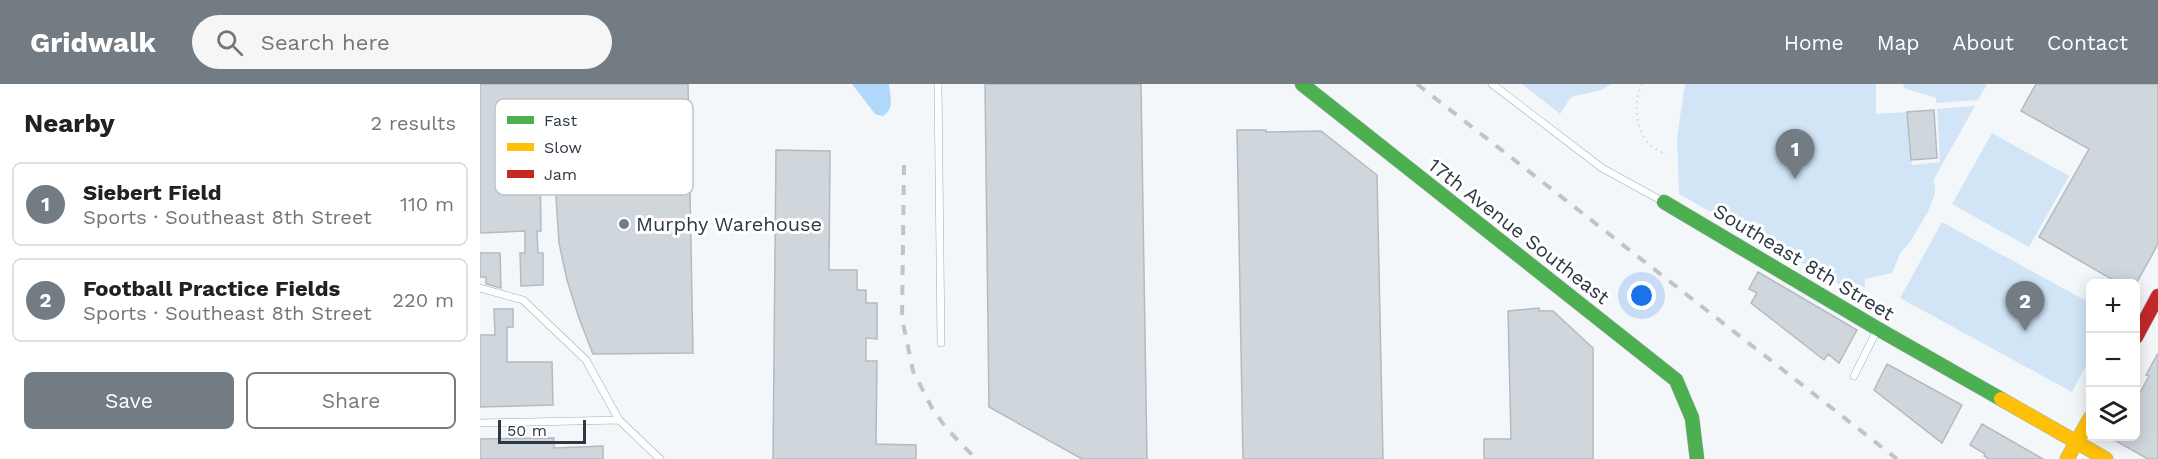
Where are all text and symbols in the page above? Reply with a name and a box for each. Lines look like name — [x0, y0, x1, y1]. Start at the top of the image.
search box — [192, 15, 612, 69]
text: Gridwalk — [30, 26, 156, 59]
icon: search — [213, 26, 246, 59]
text: Search here — [261, 30, 390, 55]
text: Home — [1784, 30, 1844, 55]
text: Map — [1877, 30, 1920, 55]
text: About — [1953, 30, 2014, 55]
text: Contact — [2047, 30, 2128, 55]
legend — [495, 99, 693, 195]
text: Nearby — [24, 108, 115, 138]
text: 2 results — [371, 111, 456, 135]
text: Fast — [544, 111, 577, 130]
pin: 1 — [1776, 130, 1814, 179]
text: Slow — [544, 138, 582, 157]
street label: 17th Avenue Southeast — [1424, 153, 1615, 310]
text: Jam — [544, 165, 577, 184]
text: Siebert Field — [83, 180, 222, 205]
text: 1 — [41, 192, 50, 216]
text: 110 m — [400, 192, 454, 216]
street label: Southeast 8th Street — [1709, 199, 1899, 326]
text: Sports · Southeast 8th Street — [83, 205, 372, 229]
place label: Murphy Warehouse — [636, 212, 822, 236]
marker: Murphy Warehouse — [617, 217, 631, 231]
text: Football Practice Fields — [83, 276, 340, 301]
map controls — [2086, 279, 2140, 441]
button: + — [2086, 279, 2140, 333]
your location — [1627, 281, 1656, 310]
pin: 2 — [2006, 282, 2044, 331]
text: 2 — [40, 288, 51, 312]
text: 220 m — [392, 288, 454, 312]
text: Sports · Southeast 8th Street — [83, 301, 372, 325]
button: − — [2086, 333, 2140, 387]
button: Save — [24, 372, 234, 429]
button: Share — [246, 372, 456, 429]
button: layers — [2086, 387, 2140, 441]
scale bar — [498, 417, 586, 444]
text: 50 m — [507, 421, 547, 440]

